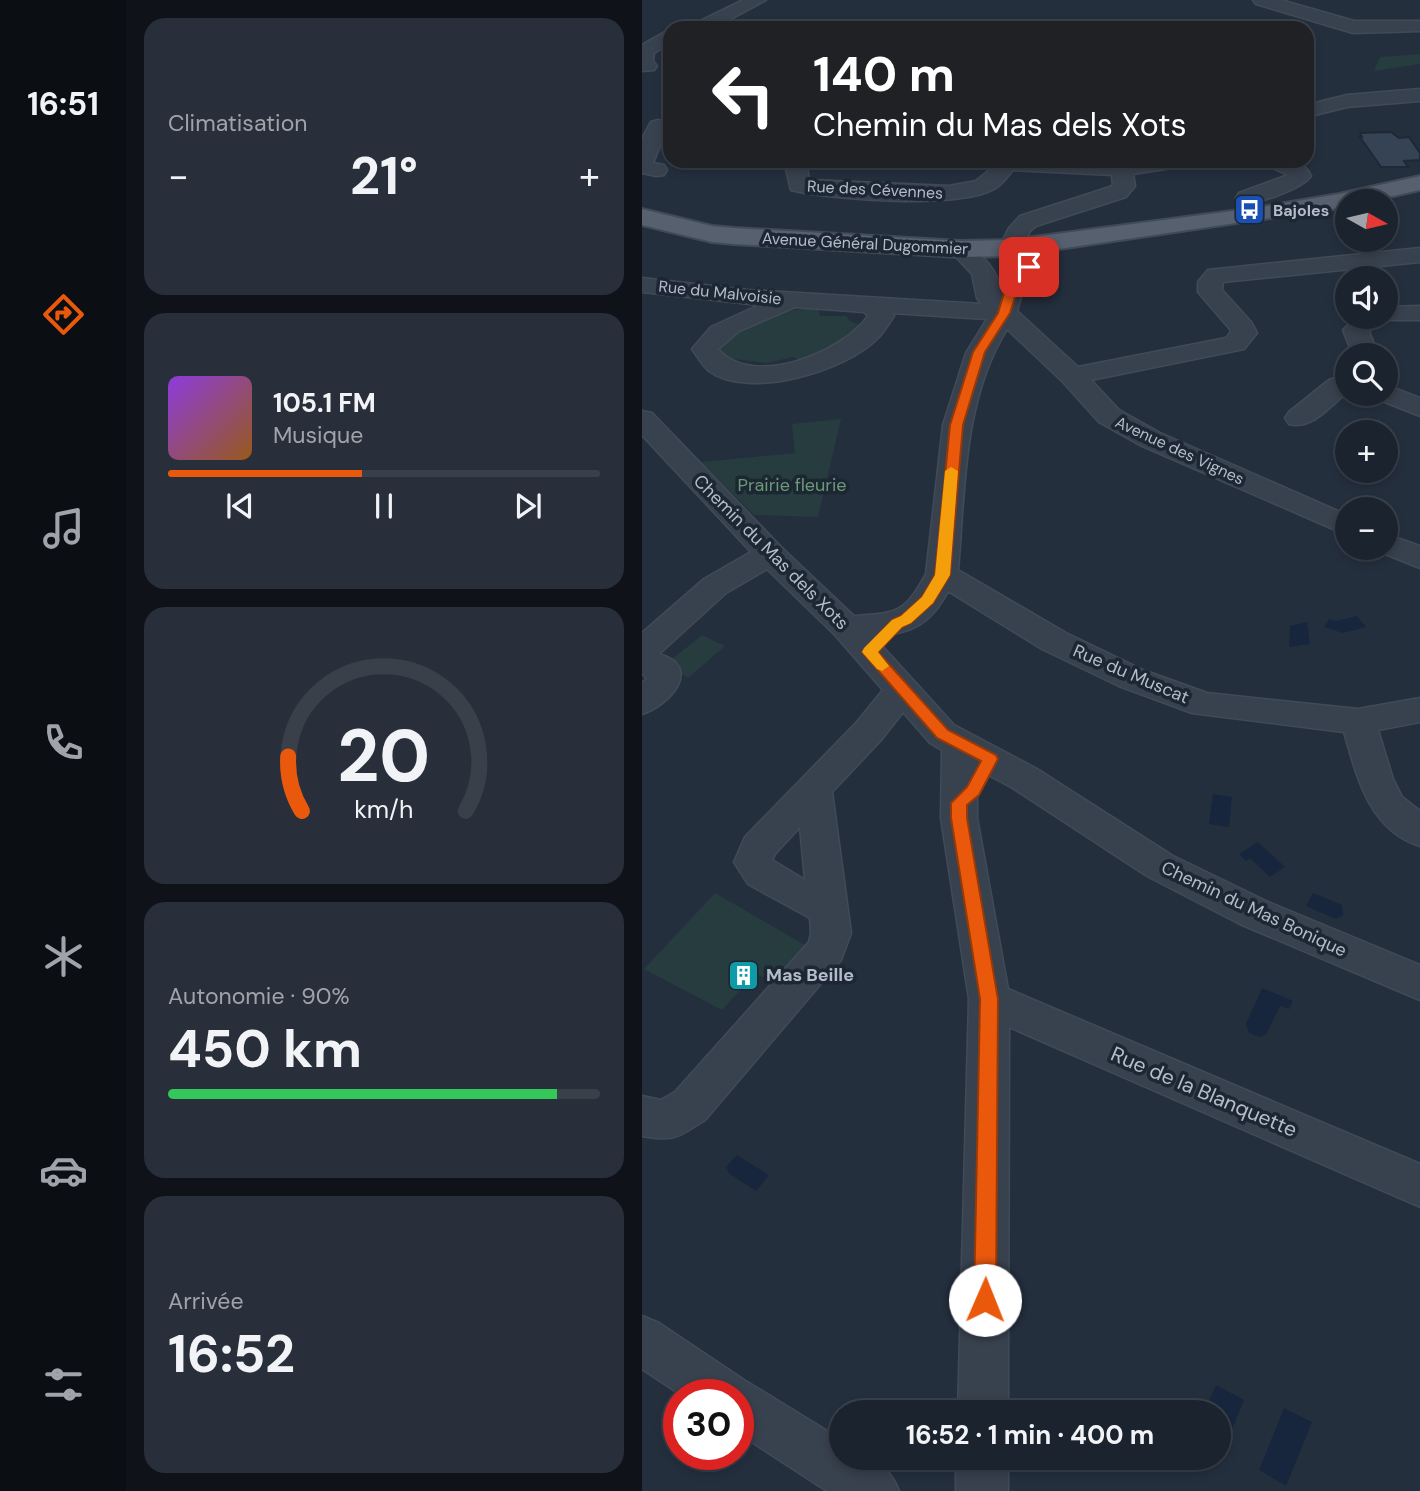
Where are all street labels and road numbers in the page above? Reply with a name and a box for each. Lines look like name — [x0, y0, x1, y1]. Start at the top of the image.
street label: Rue des Cévennes — [806, 175, 944, 204]
street label: Avenue Général Dugommier — [761, 228, 969, 259]
street label: Rue du Malvoisie — [657, 276, 782, 309]
street label: Avenue des Vignes — [1112, 411, 1248, 490]
street label: Chemin du Mas dels Xots — [688, 469, 854, 635]
street label: Rue du Muscat — [1069, 639, 1193, 709]
street label: Chemin du Mas Bonique — [1157, 855, 1351, 963]
street label: Rue de la Blanquette — [1106, 1040, 1302, 1144]

